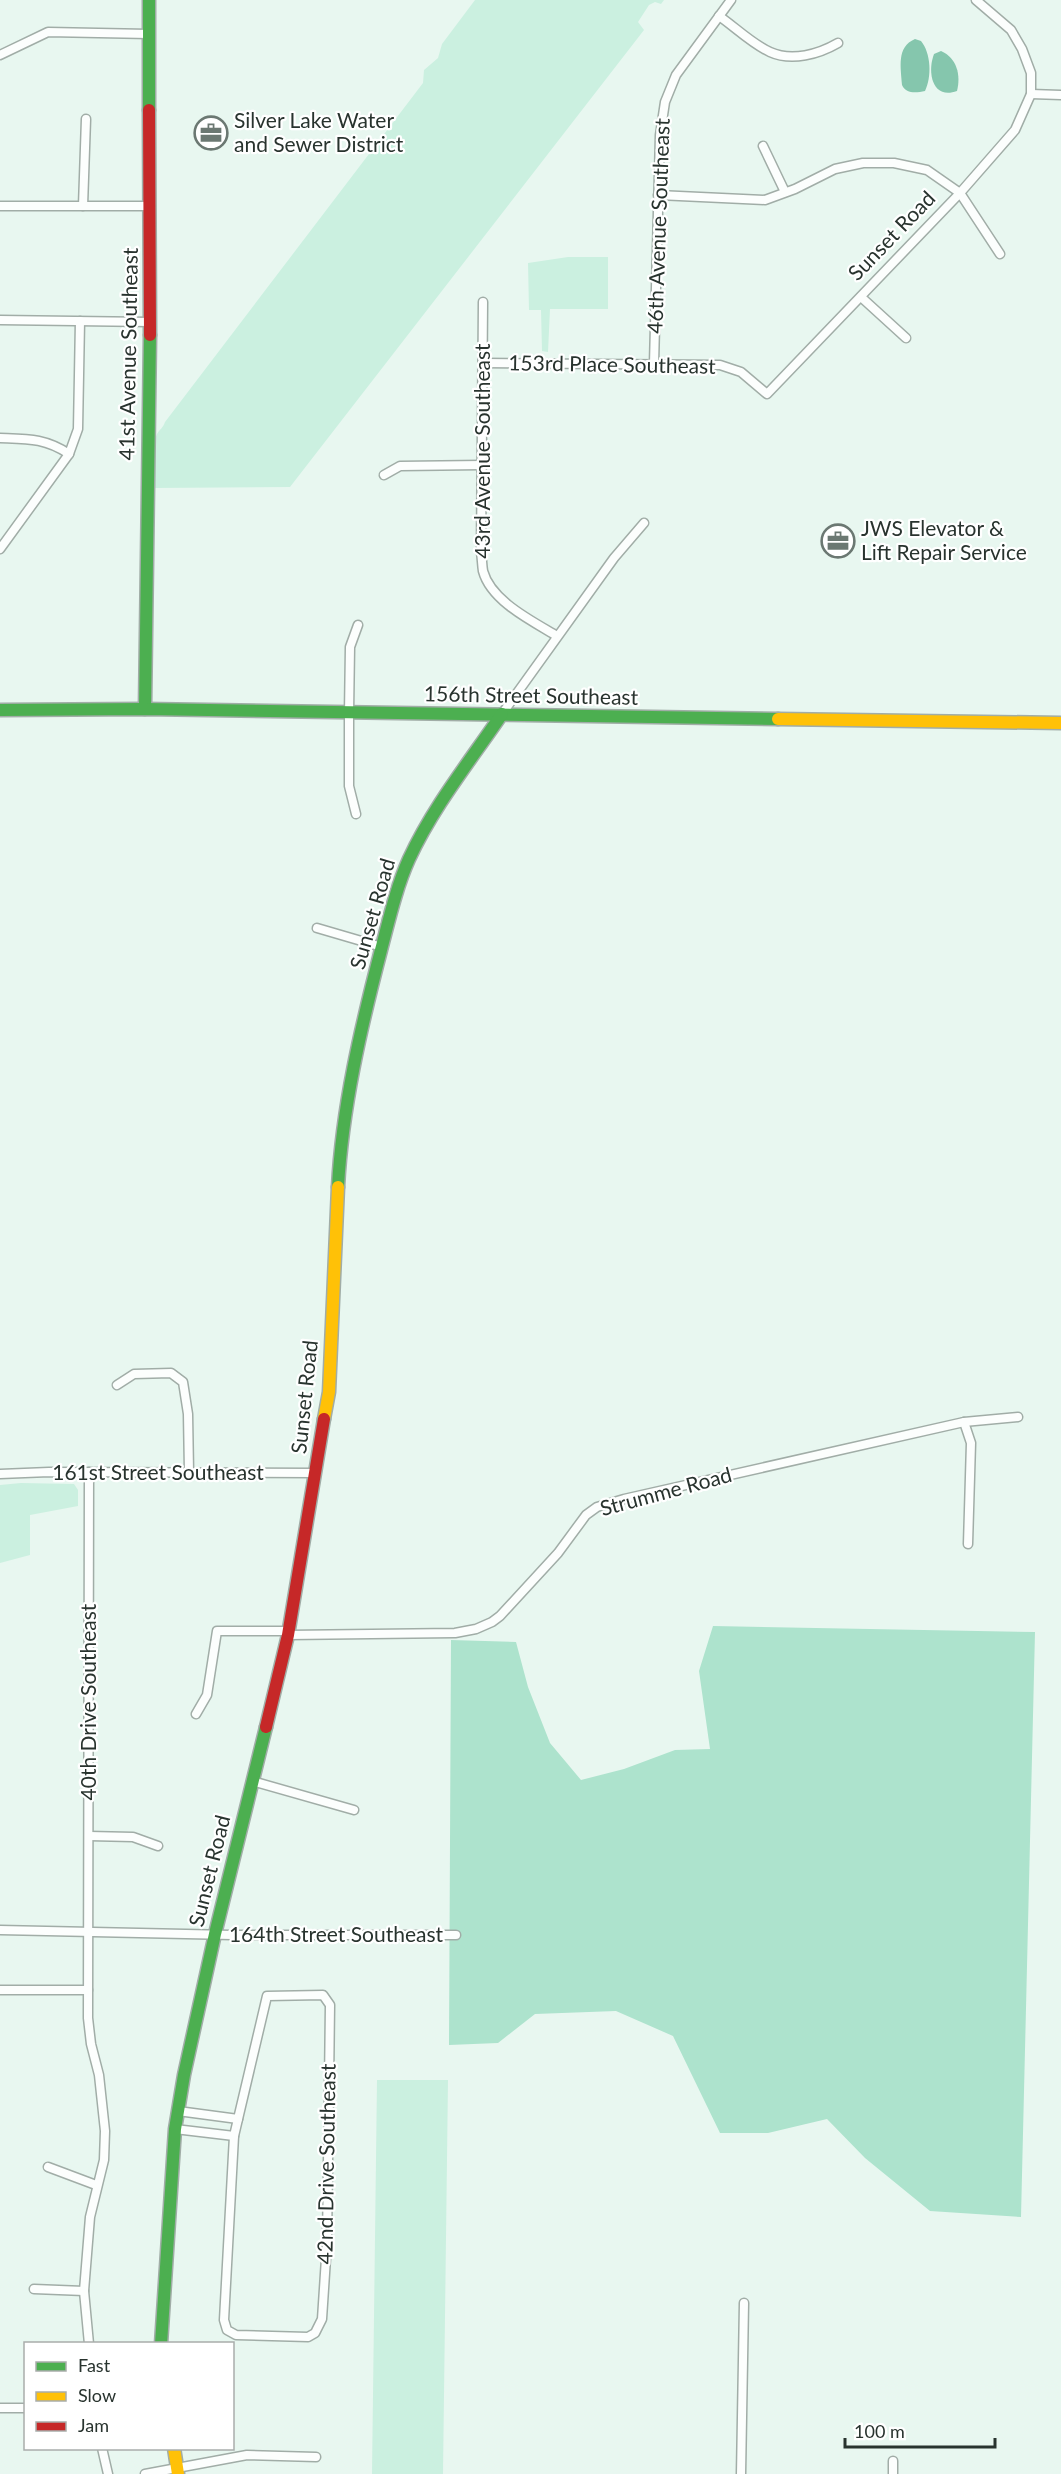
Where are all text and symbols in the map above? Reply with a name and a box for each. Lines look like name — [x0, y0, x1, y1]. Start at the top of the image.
place label: Silver Lake Water and Sewer District — [234, 107, 404, 156]
office icon: Silver Lake Water and Sewer District — [193, 115, 229, 151]
street label: 46th Avenue Southeast — [641, 117, 674, 334]
street label: Sunset Road — [842, 185, 940, 285]
street label: 41st Avenue Southeast — [113, 247, 142, 461]
street label: 43rd Avenue Southeast — [469, 343, 494, 559]
street label: 153rd Place Southeast — [508, 349, 716, 378]
place label: JWS Elevator & Lift Repair Service — [861, 515, 1027, 564]
office icon: JWS Elevator & Lift Repair Service — [820, 523, 856, 559]
street label: 156th Street Southeast — [424, 680, 639, 709]
street label: Sunset Road — [344, 855, 399, 972]
street label: Sunset Road — [285, 1339, 322, 1455]
street label: 161st Street Southeast — [52, 1459, 264, 1484]
street label: Strumme Road — [597, 1461, 734, 1520]
street label: 40th Drive Southeast — [75, 1603, 100, 1800]
street label: Sunset Road — [183, 1812, 234, 1929]
street label: 164th Street Southeast — [229, 1921, 444, 1946]
street label: 42nd Drive Southeast — [311, 2063, 340, 2265]
legend — [24, 2342, 234, 2450]
text: Fast — [78, 2354, 111, 2376]
text: Slow — [78, 2384, 116, 2406]
scale bar — [845, 2411, 995, 2449]
text: Jam — [78, 2414, 109, 2436]
text: 100 m — [854, 2420, 905, 2442]

